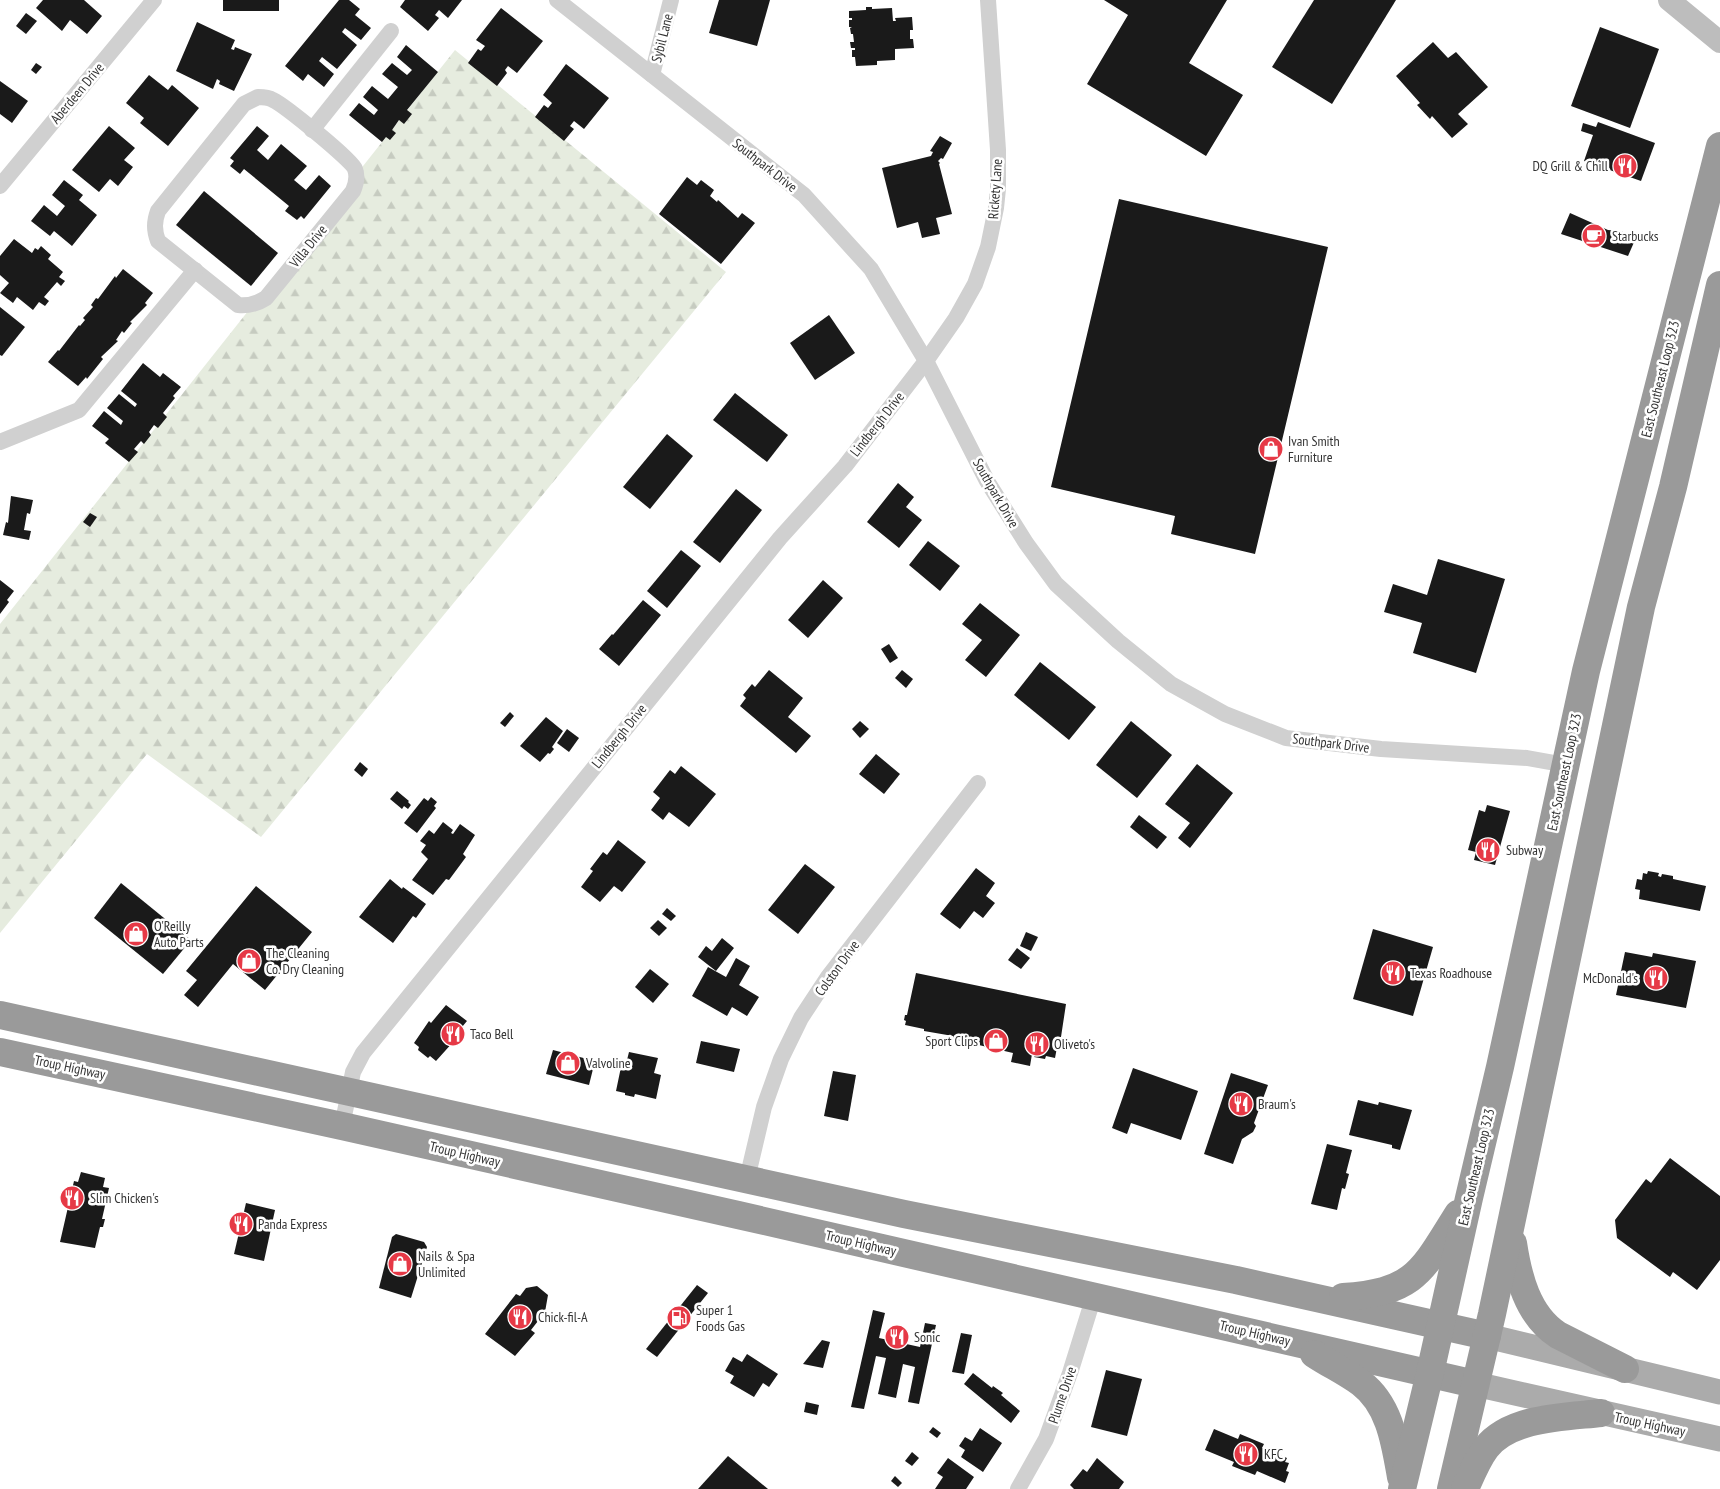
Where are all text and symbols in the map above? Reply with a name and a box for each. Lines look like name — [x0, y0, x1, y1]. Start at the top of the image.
street label: Sybil Lane — [647, 11, 677, 64]
street label: Aberdeen Drive — [46, 59, 108, 127]
street label: Southpark Drive — [729, 134, 801, 196]
restaurant icon: DQ Grill & Chill — [1612, 153, 1638, 179]
place label: DQ Grill & Chill — [1532, 157, 1609, 175]
street label: Rickety Lane — [984, 158, 1006, 220]
street label: Villa Drive — [285, 221, 331, 272]
cafe icon: Starbucks — [1581, 223, 1607, 249]
place label: Starbucks — [1612, 227, 1659, 245]
street label: East Southeast Loop 323 — [1637, 319, 1683, 439]
street label: Lindbergh Drive — [846, 388, 908, 460]
place label: Ivan Smith Furniture — [1288, 432, 1340, 466]
shop icon: Ivan Smith Furniture — [1258, 436, 1284, 462]
street label: Southpark Drive — [969, 455, 1023, 531]
street label: Lindbergh Drive — [588, 700, 650, 772]
street label: East Southeast Loop 323 — [1543, 712, 1585, 832]
street label: Southpark Drive — [1292, 729, 1371, 757]
restaurant icon: Subway — [1475, 837, 1501, 863]
place label: Subway — [1506, 841, 1544, 859]
place label: O'Reilly Auto Parts — [154, 917, 204, 951]
shop icon: O'Reilly Auto Parts — [123, 921, 149, 947]
street label: Colston Drive — [811, 936, 863, 999]
place label: The Cleaning Co. Dry Cleaning — [266, 944, 344, 978]
shop icon: The Cleaning Co. Dry Cleaning — [236, 948, 262, 974]
restaurant icon: Texas Roadhouse — [1380, 960, 1406, 986]
place label: Texas Roadhouse — [1410, 964, 1492, 982]
restaurant icon: McDonald's — [1643, 965, 1669, 991]
place label: McDonald's — [1583, 969, 1638, 987]
restaurant icon: Taco Bell — [440, 1021, 466, 1047]
place label: Taco Bell — [470, 1025, 514, 1043]
shop icon: Sport Clips — [983, 1028, 1009, 1054]
restaurant icon: Oliveto's — [1024, 1031, 1050, 1057]
place label: Sport Clips — [925, 1032, 978, 1050]
place label: Oliveto's — [1054, 1035, 1095, 1053]
shop icon: Valvoline — [555, 1050, 581, 1076]
street label: Troup Highway — [33, 1051, 108, 1083]
place label: Valvoline — [585, 1054, 631, 1072]
restaurant icon: Braum's — [1228, 1091, 1254, 1117]
place label: Braum's — [1258, 1095, 1296, 1113]
street label: East Southeast Loop 323 — [1454, 1107, 1498, 1227]
street label: Troup Highway — [428, 1137, 503, 1171]
restaurant icon: Slim Chicken's — [59, 1185, 85, 1211]
place label: Slim Chicken's — [90, 1189, 159, 1207]
restaurant icon: Panda Express — [228, 1211, 254, 1237]
place label: Panda Express — [258, 1215, 328, 1233]
street label: Troup Highway — [824, 1226, 899, 1260]
place label: Nails & Spa Unlimited — [418, 1247, 475, 1281]
shop icon: Nails & Spa Unlimited — [387, 1251, 413, 1277]
place label: Super 1 Foods Gas — [696, 1301, 745, 1335]
restaurant icon: Chick-fil-A — [507, 1304, 533, 1330]
fuel station icon: Super 1 Foods Gas — [666, 1305, 692, 1331]
place label: Chick-fil-A — [538, 1308, 588, 1326]
street label: Troup Highway — [1218, 1316, 1293, 1350]
restaurant icon: Sonic — [884, 1324, 910, 1350]
place label: Sonic — [914, 1328, 940, 1346]
street label: Plume Drive — [1044, 1364, 1080, 1426]
street label: Troup Highway — [1613, 1408, 1688, 1440]
restaurant icon: KFC — [1233, 1441, 1259, 1467]
place label: KFC — [1264, 1445, 1284, 1463]

